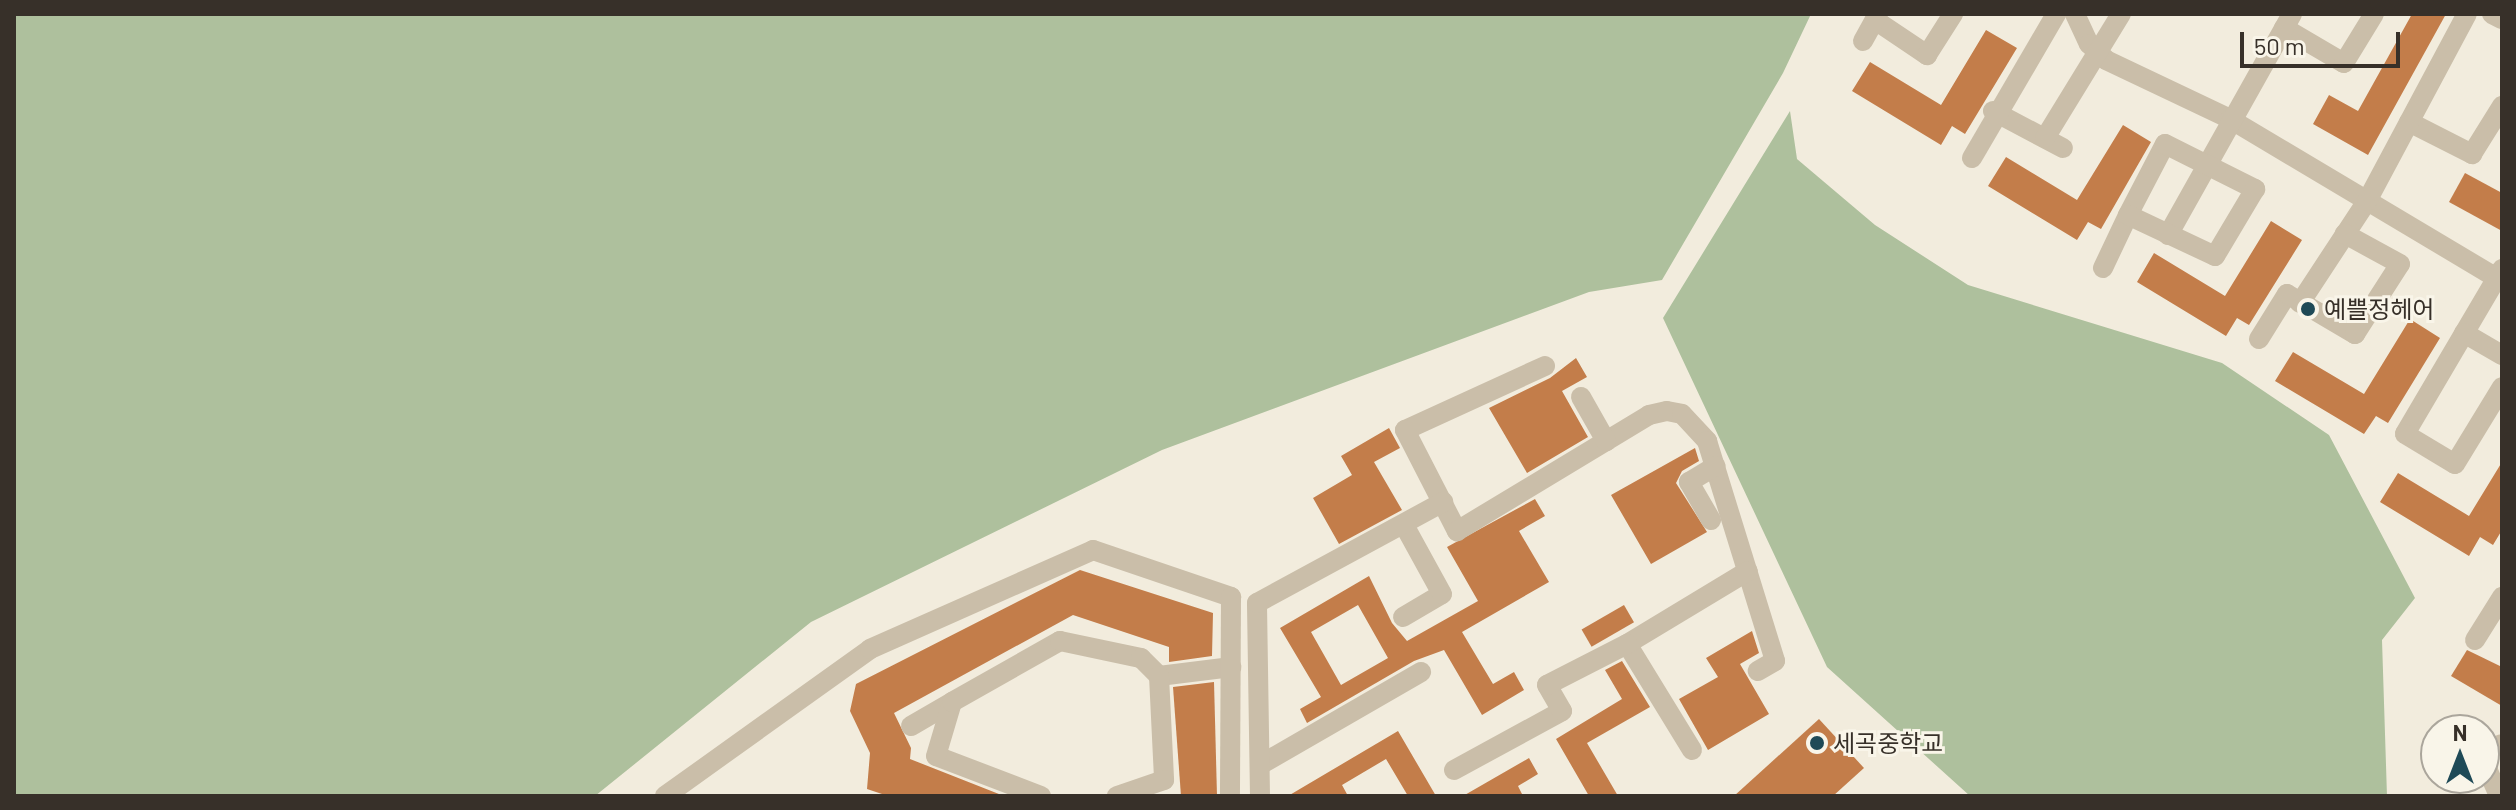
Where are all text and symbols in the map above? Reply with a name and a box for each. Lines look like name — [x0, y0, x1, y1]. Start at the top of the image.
scale bar — [2244, 16, 2404, 66]
text: 50 m — [2254, 31, 2305, 60]
place label: 예쁠정헤어 — [2324, 295, 2434, 323]
marker: 예쁠정헤어 — [2299, 300, 2317, 318]
north arrow — [2420, 714, 2500, 794]
text: N — [2453, 719, 2467, 745]
place label: 세곡중학교 — [1833, 729, 1943, 757]
marker: 세곡중학교 — [1808, 734, 1826, 752]

